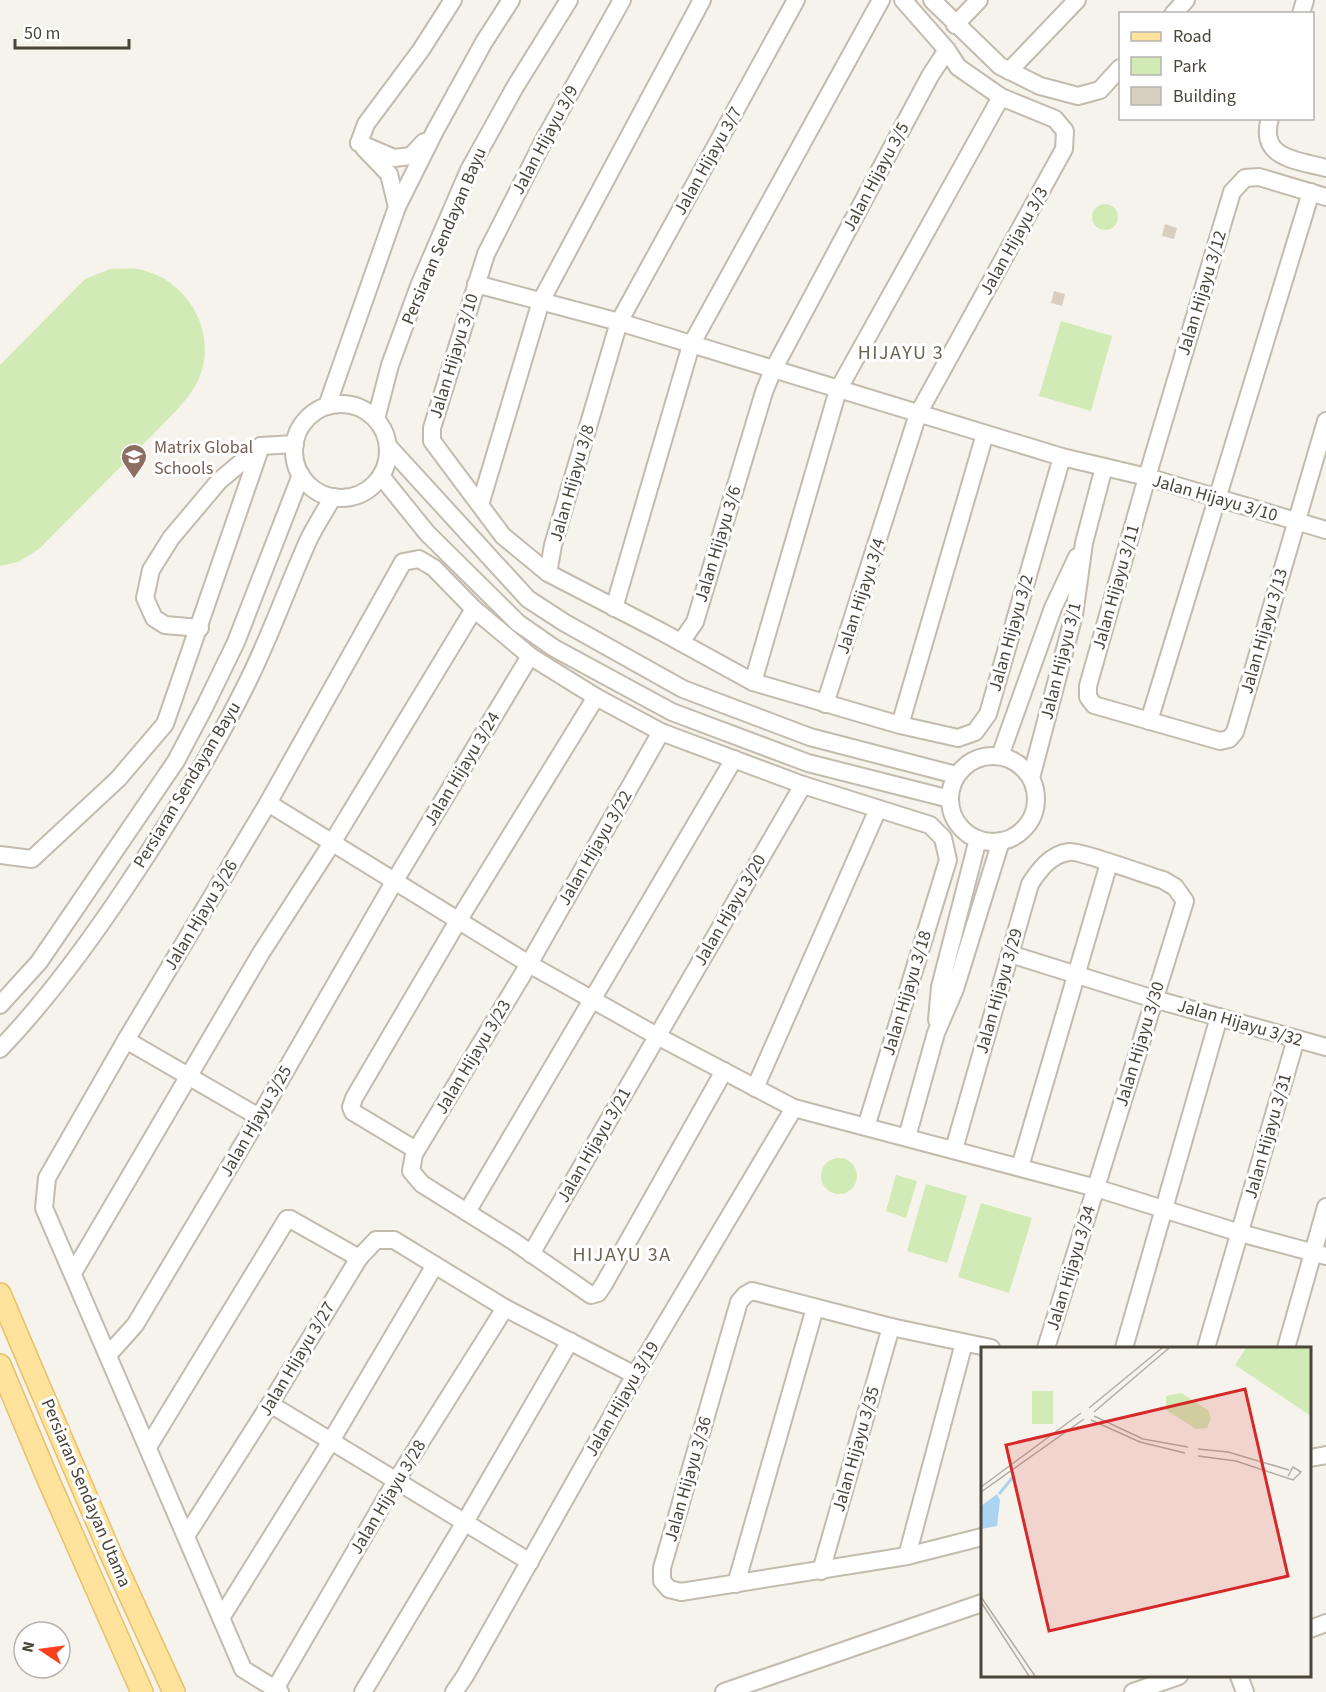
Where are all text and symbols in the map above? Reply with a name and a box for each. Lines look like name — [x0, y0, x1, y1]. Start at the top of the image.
scale bar — [15, 12, 129, 50]
legend — [1119, 12, 1314, 120]
text: 50 m — [24, 21, 60, 46]
text: Road — [1173, 24, 1212, 49]
text: Park — [1173, 54, 1207, 79]
street label: Jalan Hijayu 3/9 — [506, 81, 584, 199]
text: Building — [1173, 84, 1236, 109]
street label: Jalan Hijayu 3/7 — [668, 102, 748, 220]
street label: Jalan Hijayu 3/5 — [837, 118, 915, 236]
street label: Persiaran Sendayan Bayu — [395, 144, 493, 328]
street label: Jalan Hijayu 3/3 — [974, 182, 1054, 300]
street label: Jalan Hijayu 3/12 — [1171, 227, 1233, 359]
street label: Jalan Hijayu 3/10 — [423, 290, 485, 422]
district label: HIJAYU 3 — [858, 339, 944, 367]
street label: Jalan Hijayu 3/8 — [543, 422, 601, 544]
place label: Matrix Global Schools — [154, 435, 253, 481]
school or university icon: Matrix Global Schools — [119, 442, 149, 480]
street label: Jalan Hijayu 3/10 — [1149, 468, 1281, 528]
street label: Jalan Hijayu 3/6 — [688, 483, 748, 605]
street label: Jalan Hijayu 3/11 — [1086, 521, 1146, 653]
street label: Jalan Hijayu 3/4 — [830, 535, 892, 657]
street label: Jalan Hijayu 3/13 — [1234, 565, 1294, 697]
street label: Jalan Hijayu 3/2 — [982, 572, 1040, 694]
street label: Jalan Hijayu 3/1 — [1034, 600, 1088, 722]
street label: Persiaran Sendayan Bayu — [127, 697, 247, 873]
street label: Jalan Hijayu 3/24 — [418, 707, 506, 831]
street label: Jalan Hijayu 3/22 — [552, 786, 638, 910]
street label: Jalan Hjayu 3/20 — [688, 850, 772, 970]
street label: Jalan Hjayu 3/26 — [158, 855, 244, 975]
street label: Jalan Hijayu 3/29 — [969, 925, 1029, 1057]
street label: Jalan Hijayu 3/18 — [876, 927, 938, 1059]
street label: Jalan Hijayu 3/30 — [1109, 978, 1171, 1110]
street label: Jalan Hijayu 3/32 — [1174, 993, 1306, 1053]
street label: Jalan Hijayu 3/23 — [429, 995, 517, 1119]
street label: Jalan Hjayu 3/25 — [214, 1061, 298, 1181]
street label: Jalan Hijayu 3/31 — [1238, 1070, 1298, 1202]
street label: Jalan Hijayu 3/21 — [551, 1083, 637, 1207]
street label: Jalan Hijayu 3/34 — [1040, 1202, 1102, 1334]
district label: HIJAYU 3A — [573, 1241, 672, 1269]
street label: Jalan Hijayu 3/27 — [253, 1297, 341, 1421]
street label: Jalan Hijayu 3/19 — [579, 1337, 665, 1461]
inset map — [981, 1347, 1311, 1677]
street label: Jalan Hijayu 3/35 — [826, 1383, 886, 1515]
street label: Persiaran Sendayan Utama — [35, 1395, 137, 1591]
street label: Jalan Hijayu 3/36 — [658, 1413, 718, 1545]
street label: Jalan Hijayu 3/28 — [344, 1435, 432, 1559]
north arrow — [12, 1620, 72, 1680]
text: N — [16, 1639, 40, 1655]

